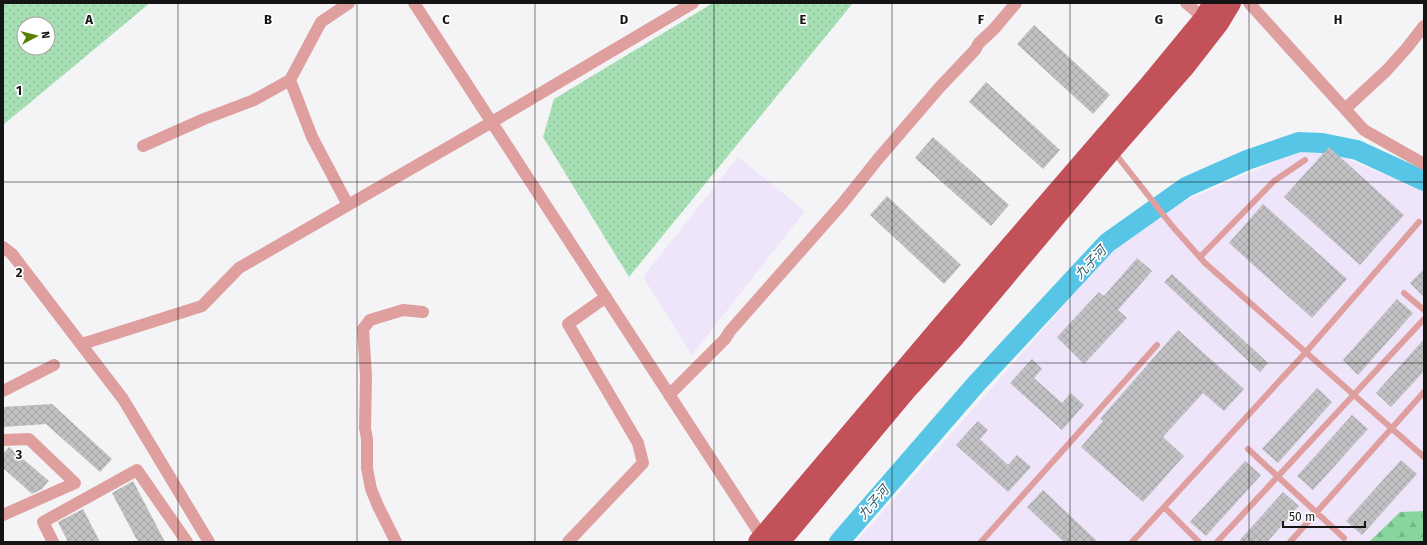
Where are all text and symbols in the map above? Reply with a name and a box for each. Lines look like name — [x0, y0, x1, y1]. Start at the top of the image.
text: A — [84, 12, 93, 27]
text: B — [264, 12, 272, 27]
text: C — [442, 12, 450, 27]
text: D — [620, 12, 629, 27]
text: E — [800, 12, 807, 27]
text: F — [978, 12, 985, 27]
text: G — [1155, 12, 1163, 27]
text: H — [1334, 12, 1342, 27]
north arrow — [16, 16, 56, 56]
text: N — [39, 30, 52, 39]
text: 1 — [16, 83, 22, 98]
water label: 九子河 — [1072, 241, 1111, 282]
text: 2 — [16, 265, 23, 280]
text: 3 — [15, 447, 23, 462]
water label: 九子河 — [855, 480, 894, 522]
scale bar — [1283, 503, 1365, 529]
text: 50 m — [1289, 510, 1315, 524]

